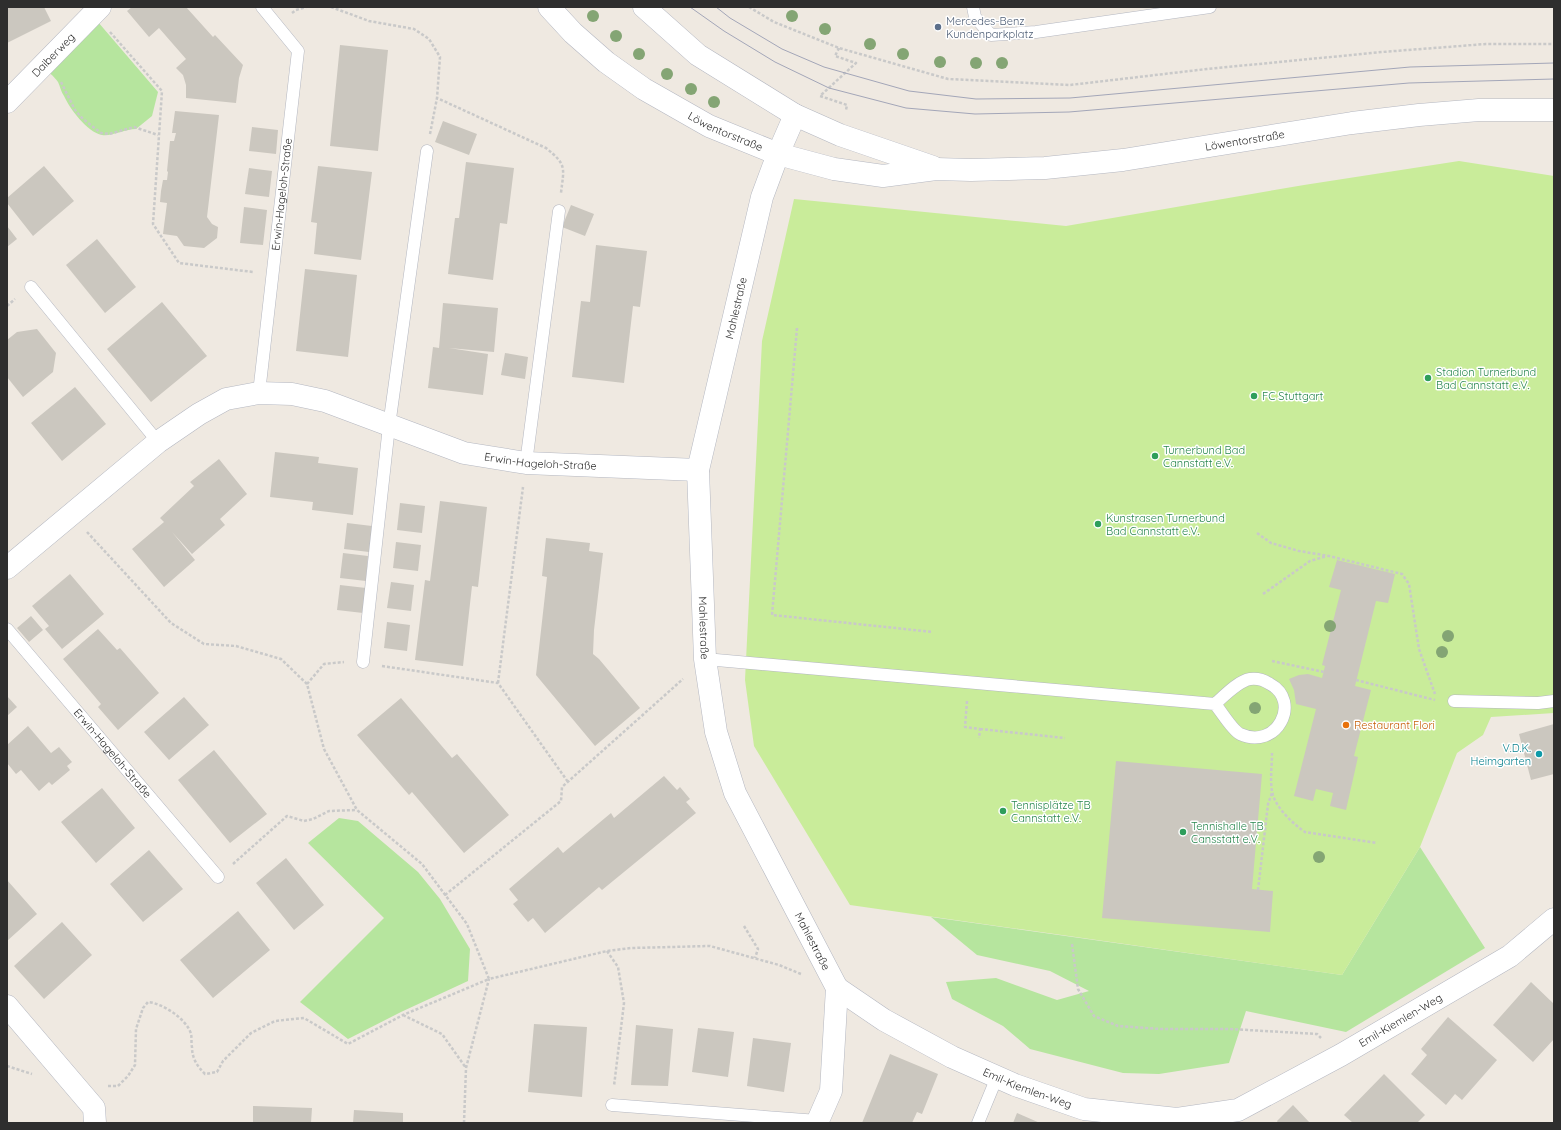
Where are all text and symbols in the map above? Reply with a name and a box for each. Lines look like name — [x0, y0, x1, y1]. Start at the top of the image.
place label: Mercedes-Benz Kundenparkplatz — [946, 14, 1033, 41]
marker: Mercedes-Benz Kundenparkplatz — [933, 22, 943, 32]
street label: Daiberweg — [29, 30, 78, 80]
street label: Löwentorstraße — [686, 109, 765, 154]
street label: Löwentorstraße — [1204, 127, 1286, 154]
street label: Erwin-Hageloh-Straße — [268, 137, 295, 251]
street label: Mahlestraße — [722, 276, 750, 340]
place label: Stadion Turnerbund Bad Cannstatt e.V. — [1436, 365, 1536, 392]
marker: Stadion Turnerbund Bad Cannstatt e.V. — [1423, 373, 1433, 383]
place label: FC Stuttgart — [1262, 389, 1324, 403]
marker: FC Stuttgart — [1249, 391, 1259, 401]
place label: Turnerbund Bad Cannstatt e.V. — [1163, 443, 1245, 470]
street label: Erwin-Hageloh-Straße — [483, 449, 597, 473]
marker: Turnerbund Bad Cannstatt e.V. — [1150, 451, 1160, 461]
place label: Kunstrasen Turnerbund Bad Cannstatt e.V. — [1106, 511, 1225, 538]
marker: Kunstrasen Turnerbund Bad Cannstatt e.V. — [1093, 519, 1103, 529]
street label: Mahlestraße — [696, 596, 712, 660]
street label: Erwin-Hageloh-Straße — [71, 706, 155, 801]
place label: Restaurant Flori — [1354, 718, 1435, 732]
marker: Restaurant Flori — [1341, 720, 1351, 730]
place label: V.D.K. Heimgarten — [1471, 741, 1531, 768]
marker: V.D.K. Heimgarten — [1534, 749, 1544, 759]
place label: Tennisplätze TB Cannstatt e.V. — [1011, 798, 1091, 825]
marker: Tennisplätze TB Cannstatt e.V. — [998, 806, 1008, 816]
place label: Tennishalle TB Cansstatt e.V. — [1191, 819, 1264, 846]
marker: Tennishalle TB Cansstatt e.V. — [1178, 827, 1188, 837]
street label: Mahlestraße — [792, 910, 833, 973]
street label: Emil-Kiemlen-Weg — [1356, 990, 1445, 1050]
street label: Emil-Kiemlen-Weg — [981, 1065, 1074, 1111]

